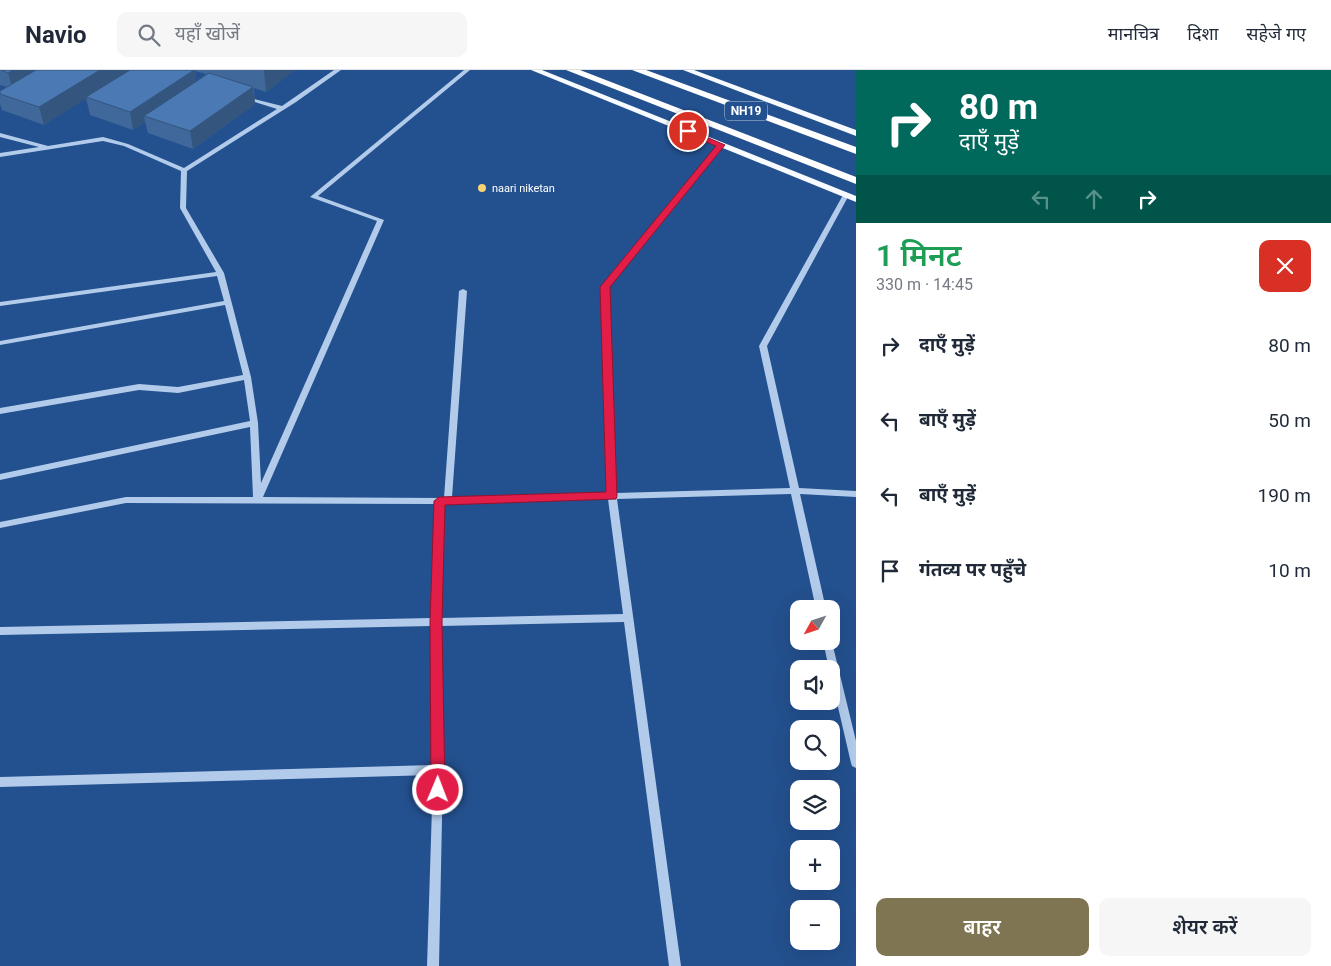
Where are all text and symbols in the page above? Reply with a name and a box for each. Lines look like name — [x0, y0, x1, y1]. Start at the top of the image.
search box — [117, 12, 467, 57]
text: Navio — [25, 21, 87, 49]
icon: search — [135, 21, 163, 49]
text: यहाँ खोजें — [175, 22, 240, 45]
text: मानचित्र — [1108, 23, 1159, 44]
text: दिशा — [1187, 23, 1218, 44]
text: सहेजे गए — [1246, 23, 1306, 44]
text: 80 m — [959, 87, 1038, 128]
icon: right — [876, 90, 941, 155]
road number: NH19 — [725, 101, 767, 120]
pin — [667, 110, 709, 152]
icon: arrive — [674, 117, 702, 145]
text: दाएँ मुड़ें — [959, 129, 1019, 154]
marker: naari niketan — [476, 182, 488, 194]
place label: naari niketan — [492, 182, 555, 195]
icon: left — [1027, 185, 1055, 213]
icon: ahead — [1080, 185, 1108, 213]
icon: right — [1133, 185, 1161, 213]
text: 1 मिनट — [876, 238, 962, 273]
button: close — [1259, 240, 1311, 292]
text: 330 m · 14:45 — [876, 275, 973, 294]
icon: right — [876, 332, 904, 360]
text: दाएँ मुड़ें — [919, 333, 975, 356]
text: 80 m — [1268, 334, 1311, 357]
icon: left — [876, 407, 904, 435]
text: बाएँ मुड़ें — [919, 408, 976, 431]
text: 50 m — [1268, 409, 1311, 432]
icon: left — [876, 482, 904, 510]
text: बाएँ मुड़ें — [919, 483, 976, 506]
text: 190 m — [1258, 484, 1311, 507]
icon: arrive — [876, 557, 904, 585]
text: गंतव्य पर पहुँचे — [919, 558, 1026, 581]
text: 10 m — [1268, 559, 1311, 582]
north arrow — [790, 600, 840, 650]
map controls — [790, 600, 840, 950]
button: sound — [790, 660, 840, 710]
button: search — [790, 720, 840, 770]
position arrow — [411, 763, 463, 815]
button: layers — [790, 780, 840, 830]
button: + — [790, 840, 840, 890]
button: बाहर — [876, 898, 1089, 956]
button: शेयर करें — [1099, 898, 1311, 956]
button: − — [790, 900, 840, 950]

